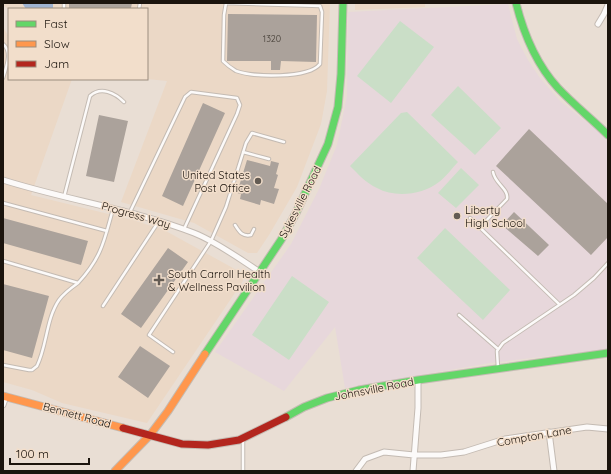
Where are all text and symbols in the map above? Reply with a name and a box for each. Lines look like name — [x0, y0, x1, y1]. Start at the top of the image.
legend — [8, 8, 148, 80]
text: Fast — [44, 16, 68, 31]
house number: 1320 — [263, 33, 281, 44]
text: Slow — [44, 36, 70, 51]
text: Jam — [44, 56, 69, 71]
street label: Sykesville Road — [276, 164, 324, 240]
place label: United States Post Office — [182, 168, 250, 195]
marker: United States Post Office — [253, 176, 263, 186]
street label: Progress Way — [100, 198, 172, 232]
place label: Liberty High School — [465, 203, 525, 230]
marker: Liberty High School — [452, 211, 462, 221]
place label: South Carroll Health & Wellness Pavilion — [168, 267, 270, 294]
marker: South Carroll Health & Wellness Pavilion — [153, 274, 165, 286]
street label: Johnsville Road — [333, 374, 415, 404]
street label: Bennett Road — [41, 399, 113, 431]
street label: Compton Lane — [496, 423, 572, 449]
scale bar — [10, 440, 89, 466]
text: 100 m — [16, 446, 49, 461]

